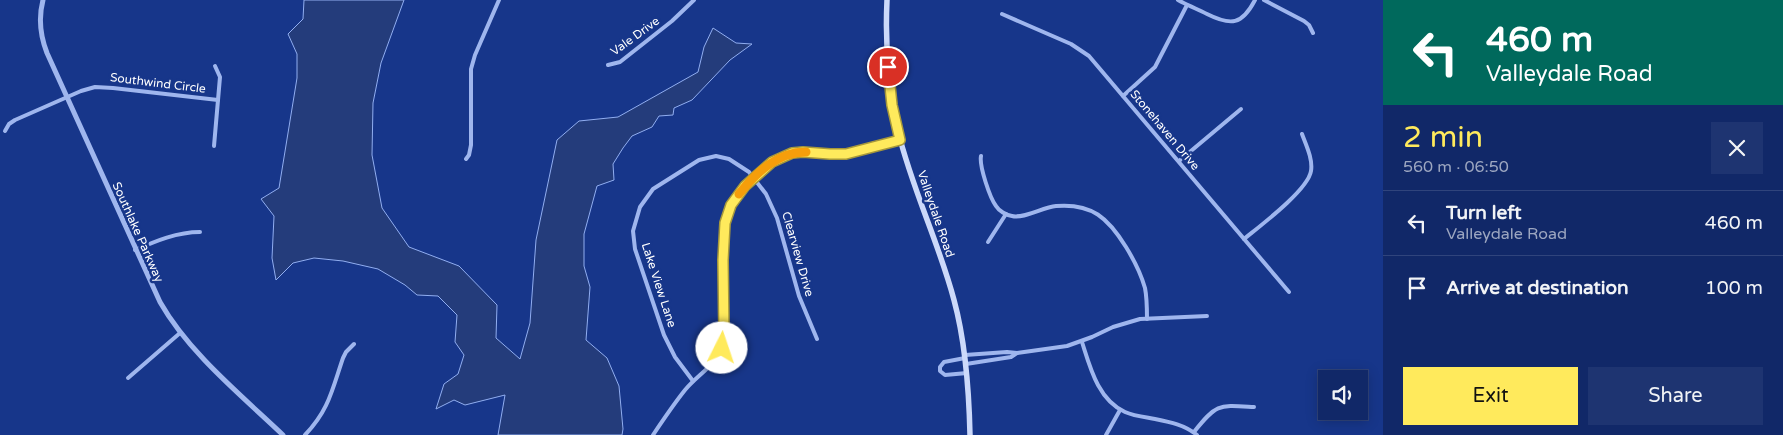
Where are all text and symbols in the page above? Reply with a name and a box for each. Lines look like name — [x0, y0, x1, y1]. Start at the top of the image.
street label: Vale Drive — [608, 14, 662, 58]
text: 460 m — [1486, 19, 1593, 61]
icon: left — [1403, 20, 1468, 85]
pin — [867, 46, 909, 88]
icon: arrive — [874, 53, 902, 81]
text: Valleydale Road — [1486, 61, 1653, 87]
street label: Southwind Circle — [109, 70, 207, 96]
street label: Stonehaven Drive — [1127, 87, 1203, 173]
text: 2 min — [1403, 119, 1483, 156]
button: close — [1711, 122, 1763, 174]
text: 560 m · 06:50 — [1403, 157, 1509, 177]
street label: Valleydale Road — [915, 169, 957, 259]
street label: Southlake Parkway — [110, 180, 167, 285]
text: Turn left — [1446, 202, 1522, 224]
icon: left — [1403, 209, 1431, 237]
street label: Clearview Drive — [779, 210, 817, 298]
text: 460 m — [1705, 212, 1763, 234]
text: Valleydale Road — [1446, 224, 1567, 244]
street label: Lake View Lane — [639, 241, 679, 329]
icon: arrive — [1403, 274, 1431, 302]
text: Arrive at destination — [1446, 277, 1629, 299]
text: 100 m — [1705, 277, 1763, 299]
position arrow — [695, 321, 747, 373]
button: Exit — [1403, 367, 1578, 425]
button: Share — [1588, 367, 1763, 425]
map controls — [1318, 370, 1368, 420]
button: sound — [1318, 370, 1368, 420]

